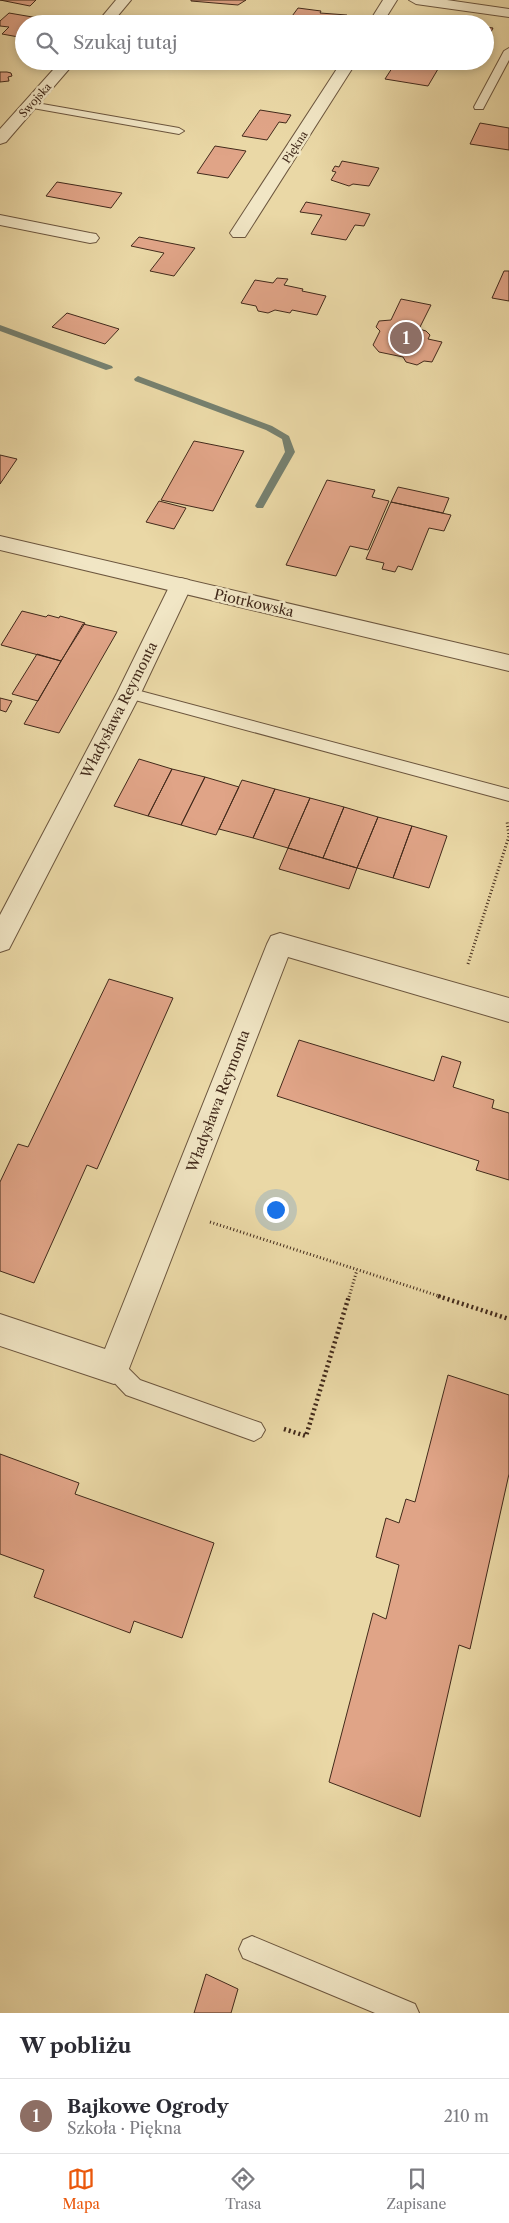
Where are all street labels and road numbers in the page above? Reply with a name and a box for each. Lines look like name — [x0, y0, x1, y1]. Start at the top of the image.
street label: Swojska — [16, 80, 54, 120]
street label: Piękna — [279, 128, 311, 166]
street label: Piotrkowska — [212, 585, 296, 621]
street label: Władysława Reymonta — [76, 638, 162, 782]
street label: Władysława Reymonta — [182, 1027, 254, 1176]

